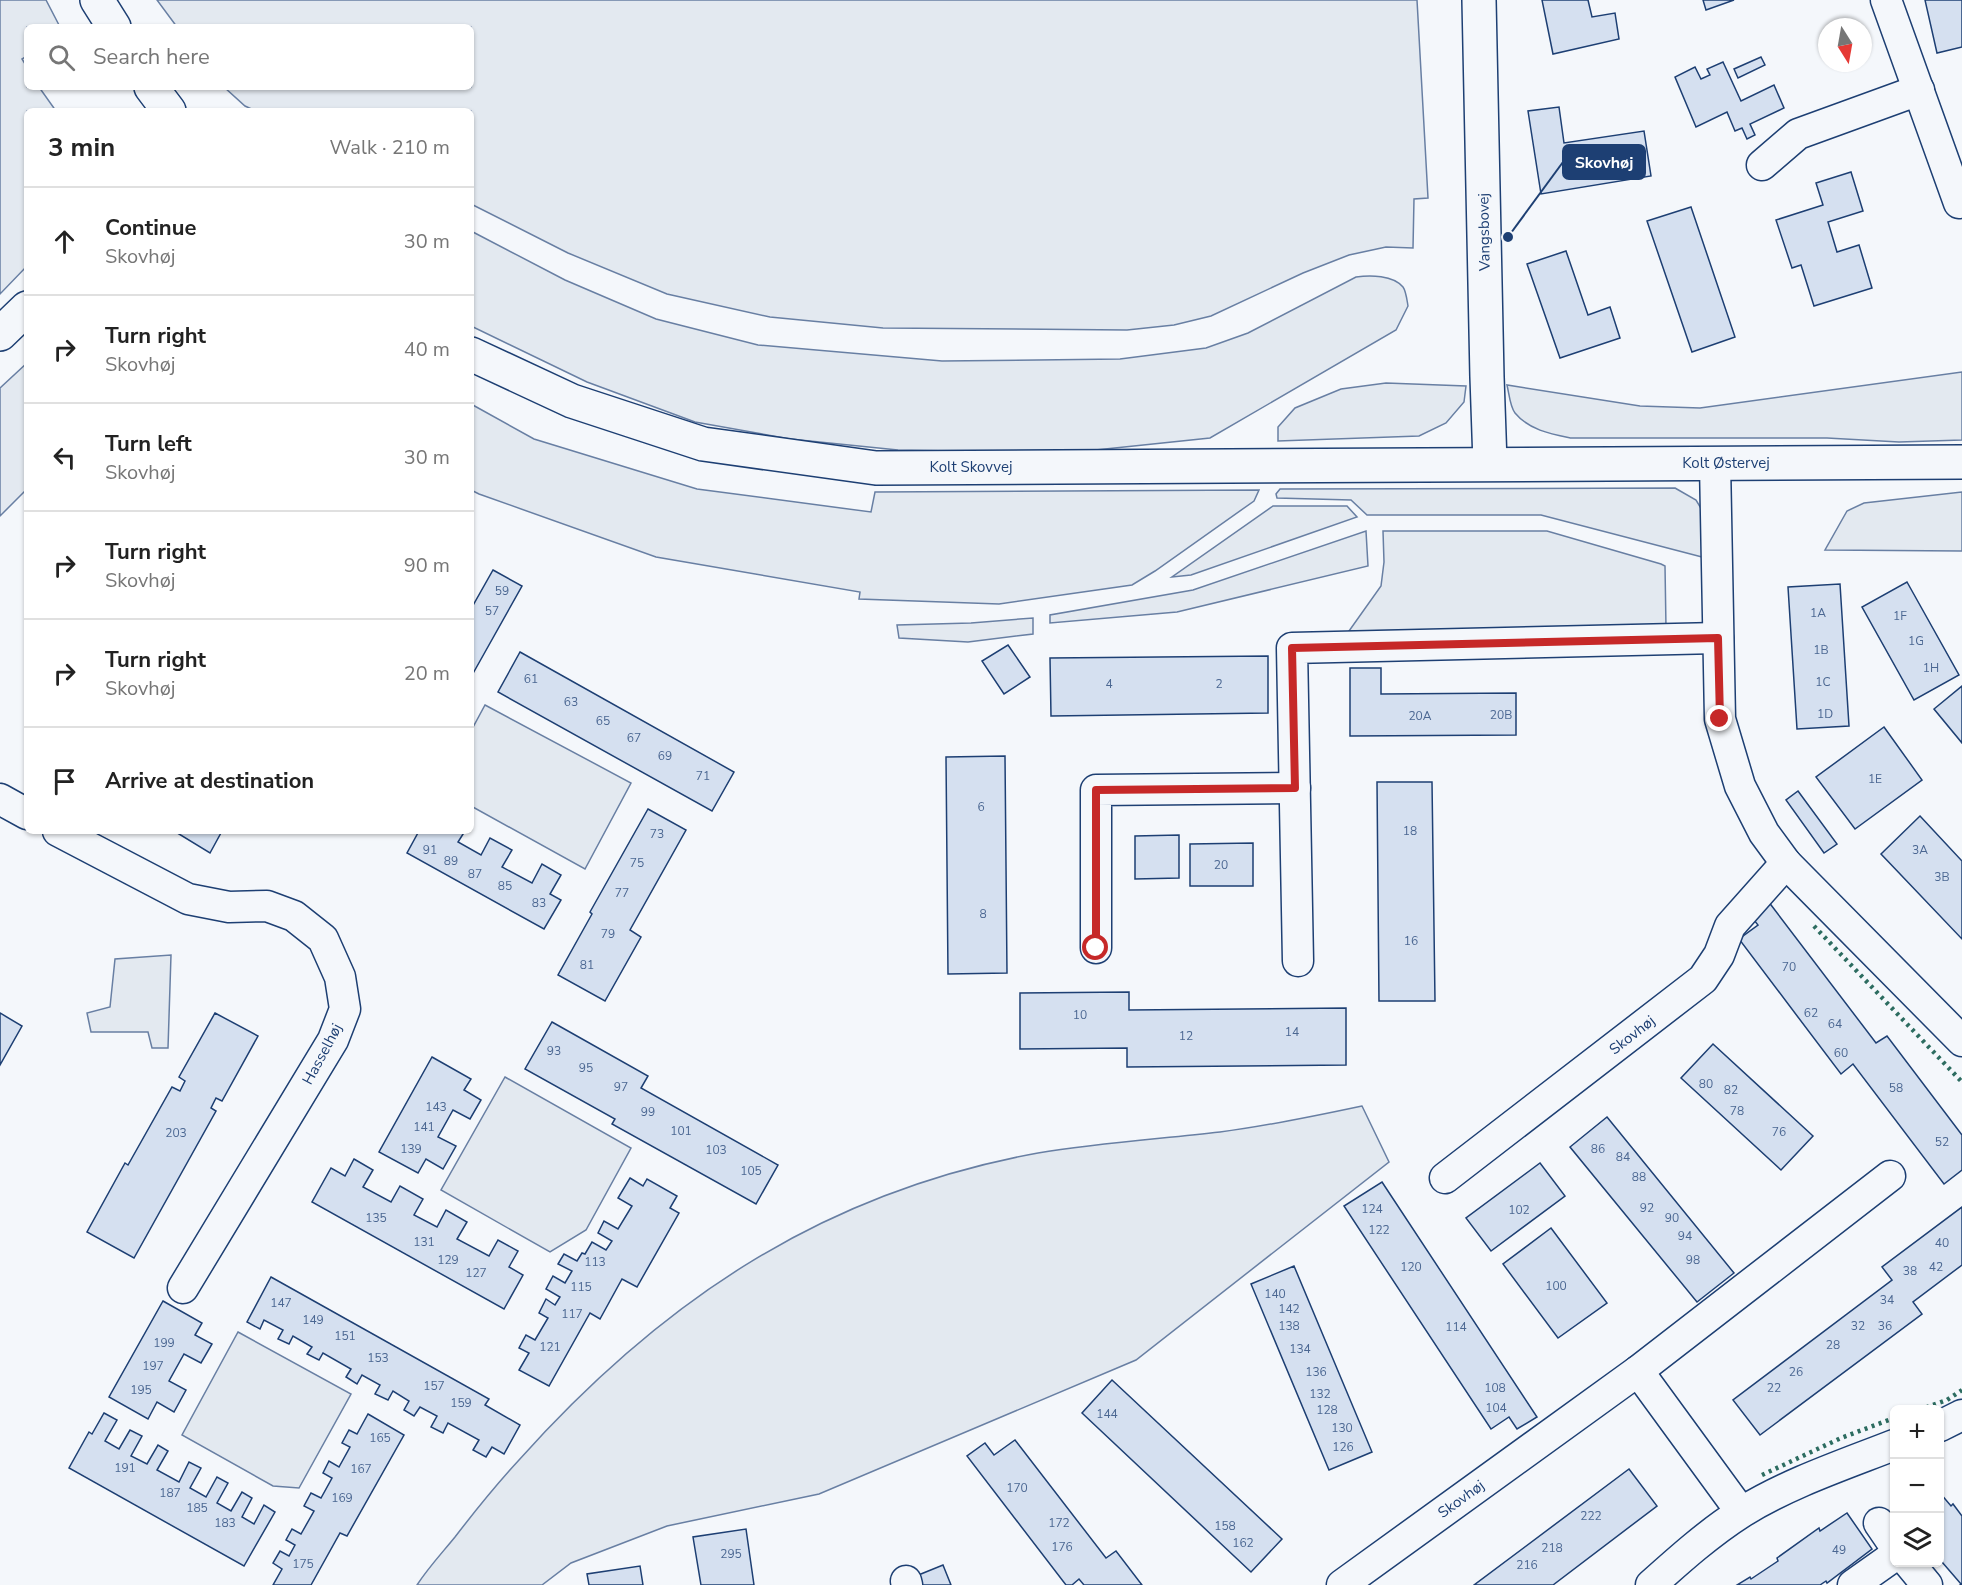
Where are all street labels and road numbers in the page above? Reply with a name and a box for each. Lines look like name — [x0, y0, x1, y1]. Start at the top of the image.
street label: Vangsbovej — [1473, 193, 1495, 272]
street label: Kolt Østervej — [1682, 453, 1770, 473]
street label: Kolt Skovvej — [930, 457, 1012, 477]
street label: Skovhøj — [1605, 1011, 1659, 1059]
street label: Hasselhøj — [298, 1020, 346, 1088]
street label: Skovhøj — [1434, 1475, 1488, 1523]

